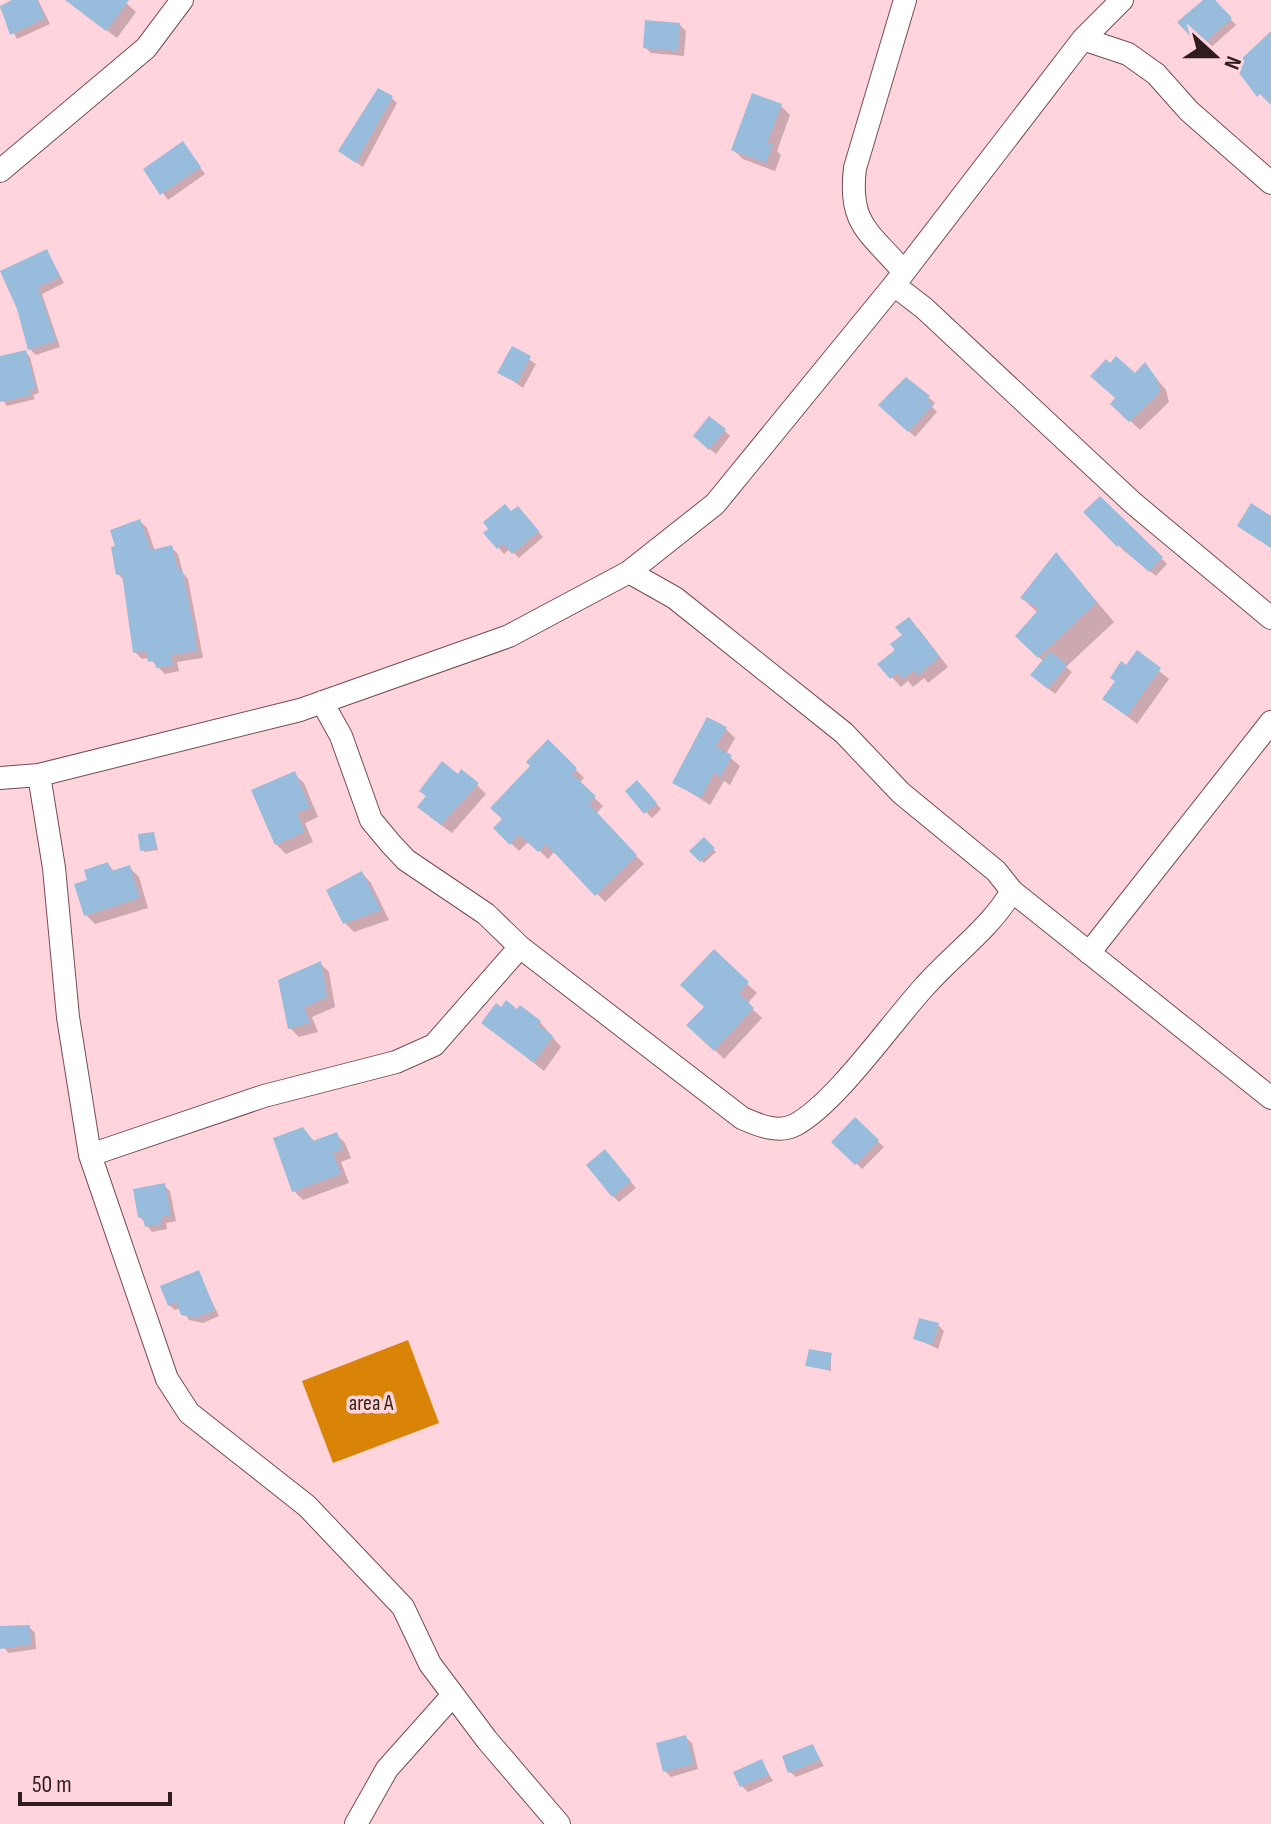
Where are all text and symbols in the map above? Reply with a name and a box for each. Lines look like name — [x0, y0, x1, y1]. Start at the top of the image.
north arrow — [1175, 16, 1255, 96]
text: N — [1218, 52, 1247, 73]
park label: area A — [349, 1390, 394, 1417]
scale bar — [20, 1756, 170, 1806]
text: 50 m — [32, 1770, 72, 1799]

